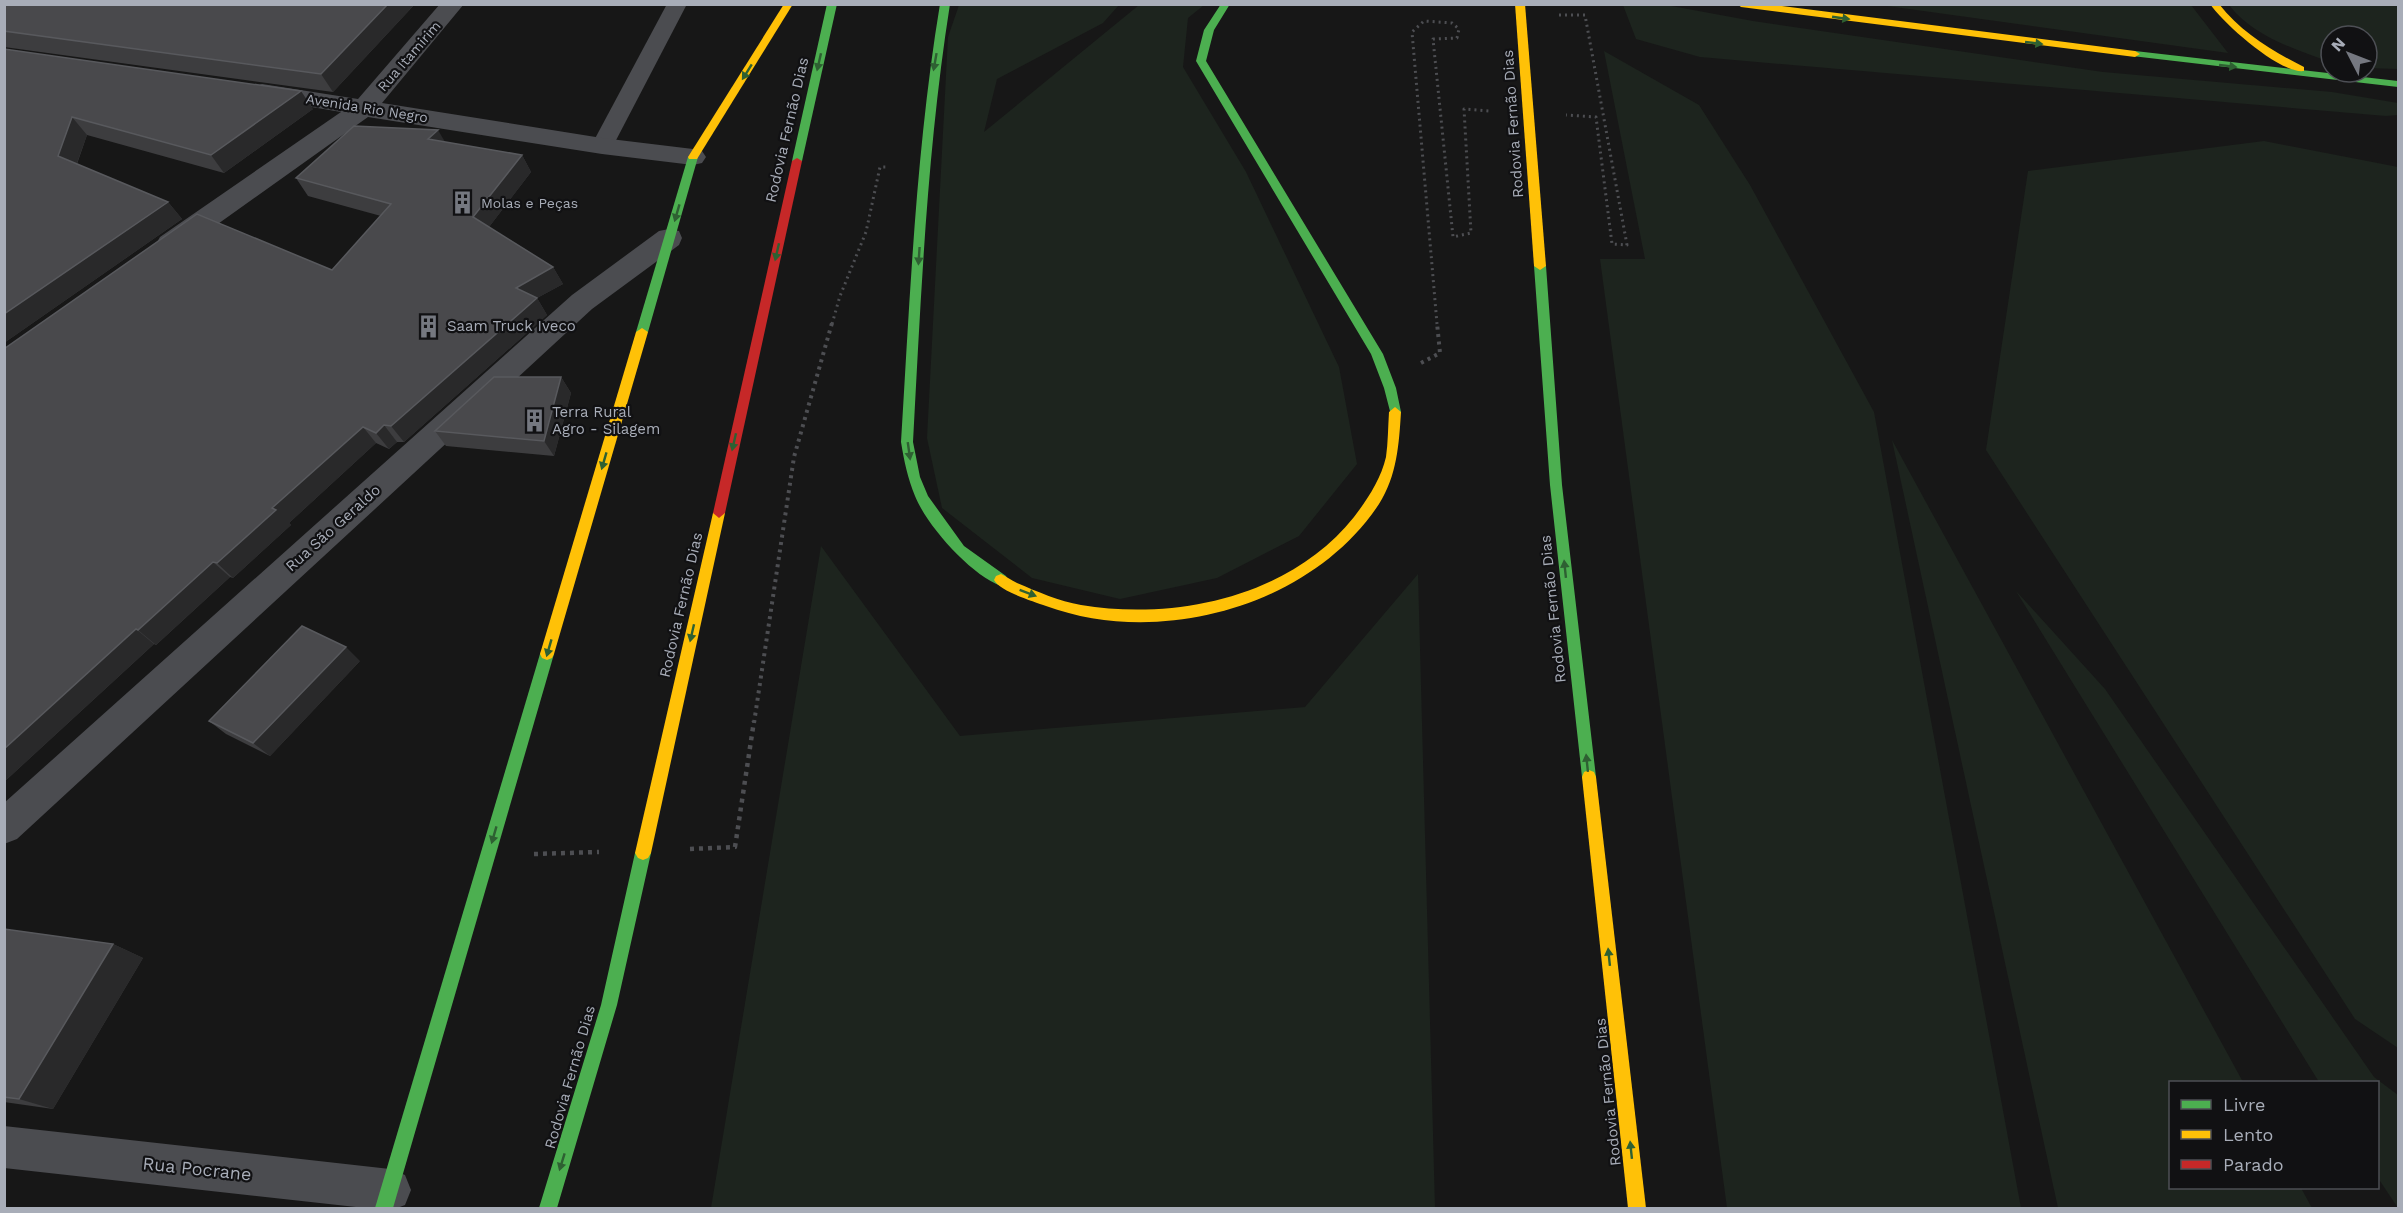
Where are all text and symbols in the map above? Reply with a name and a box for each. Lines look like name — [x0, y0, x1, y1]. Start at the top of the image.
one-way arrow — [1831, 13, 1850, 22]
street label: Rua Itamirim — [374, 18, 444, 94]
north arrow — [2319, 24, 2379, 84]
text: N — [2327, 34, 2349, 55]
one-way arrow — [2025, 38, 2044, 47]
street label: Rodovia Fernão Dias — [1499, 49, 1527, 199]
one-way arrow — [814, 52, 823, 71]
one-way arrow — [930, 53, 939, 72]
street label: Rodovia Fernão Dias — [762, 56, 812, 204]
one-way arrow — [2218, 62, 2237, 71]
one-way arrow — [741, 64, 752, 80]
street label: Avenida Rio Negro — [305, 90, 429, 126]
building icon: Molas e Peças — [450, 190, 476, 216]
place label: Molas e Peças — [481, 195, 578, 211]
one-way arrow — [672, 204, 681, 222]
one-way arrow — [771, 243, 781, 261]
one-way arrow — [914, 247, 924, 266]
building icon: Saam Truck Iveco — [416, 313, 442, 339]
place label: Saam Truck Iveco — [447, 317, 576, 335]
place label: Terra Rural Agro - Silagem — [552, 403, 660, 438]
building icon: Terra Rural Agro - Silagem — [521, 408, 547, 434]
one-way arrow — [729, 433, 738, 452]
one-way arrow — [904, 441, 913, 460]
one-way arrow — [599, 452, 608, 470]
street label: Rua São Geraldo — [282, 481, 384, 575]
street label: Rodovia Fernão Dias — [656, 531, 706, 679]
street label: Rodovia Fernão Dias — [1536, 534, 1570, 684]
one-way arrow — [1561, 559, 1570, 578]
one-way arrow — [1019, 589, 1037, 598]
one-way arrow — [686, 623, 696, 642]
one-way arrow — [544, 639, 553, 657]
one-way arrow — [1582, 753, 1592, 772]
one-way arrow — [489, 826, 499, 844]
one-way arrow — [1604, 947, 1614, 966]
street label: Rodovia Fernão Dias — [541, 1003, 599, 1151]
street label: Rodovia Fernão Dias — [1591, 1017, 1625, 1167]
legend — [2169, 1081, 2379, 1189]
text: Livre — [2223, 1094, 2265, 1115]
text: Lento — [2223, 1124, 2273, 1145]
one-way arrow — [1626, 1141, 1636, 1160]
street label: Rua Pocrane — [142, 1152, 252, 1185]
one-way arrow — [557, 1153, 566, 1171]
text: Parado — [2223, 1154, 2284, 1175]

